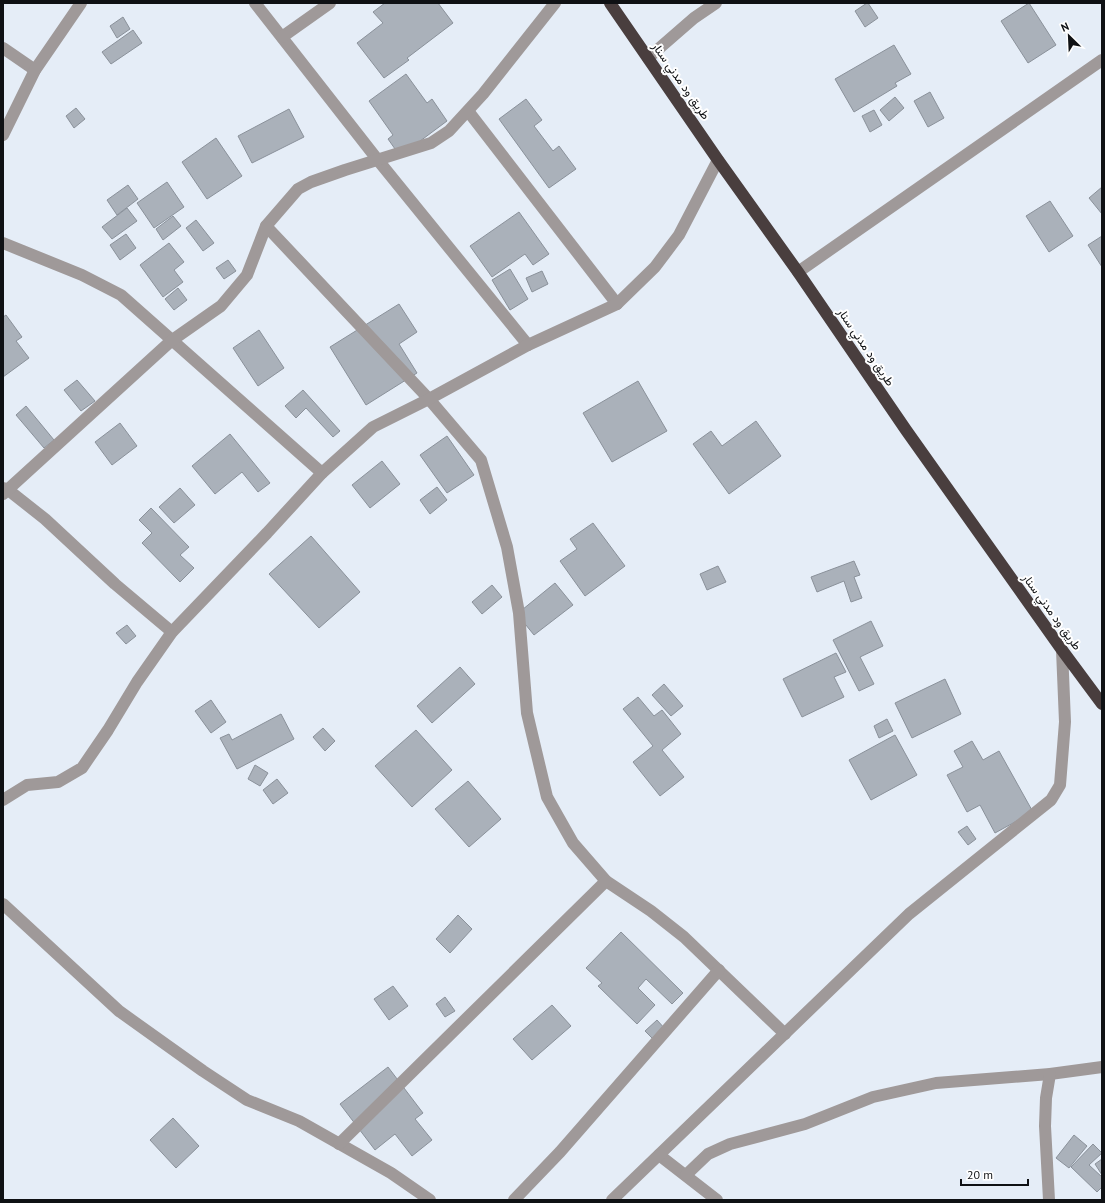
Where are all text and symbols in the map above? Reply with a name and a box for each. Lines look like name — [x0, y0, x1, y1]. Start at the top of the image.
north arrow — [1049, 16, 1089, 56]
text: N — [1059, 19, 1071, 35]
street label: طريق ود مدني سنار — [646, 38, 714, 124]
street label: طريق ود مدني سنار — [832, 304, 898, 390]
street label: طريق ود مدني سنار — [1017, 570, 1085, 655]
scale bar — [961, 1161, 1028, 1187]
text: 20 m — [967, 1167, 993, 1182]

